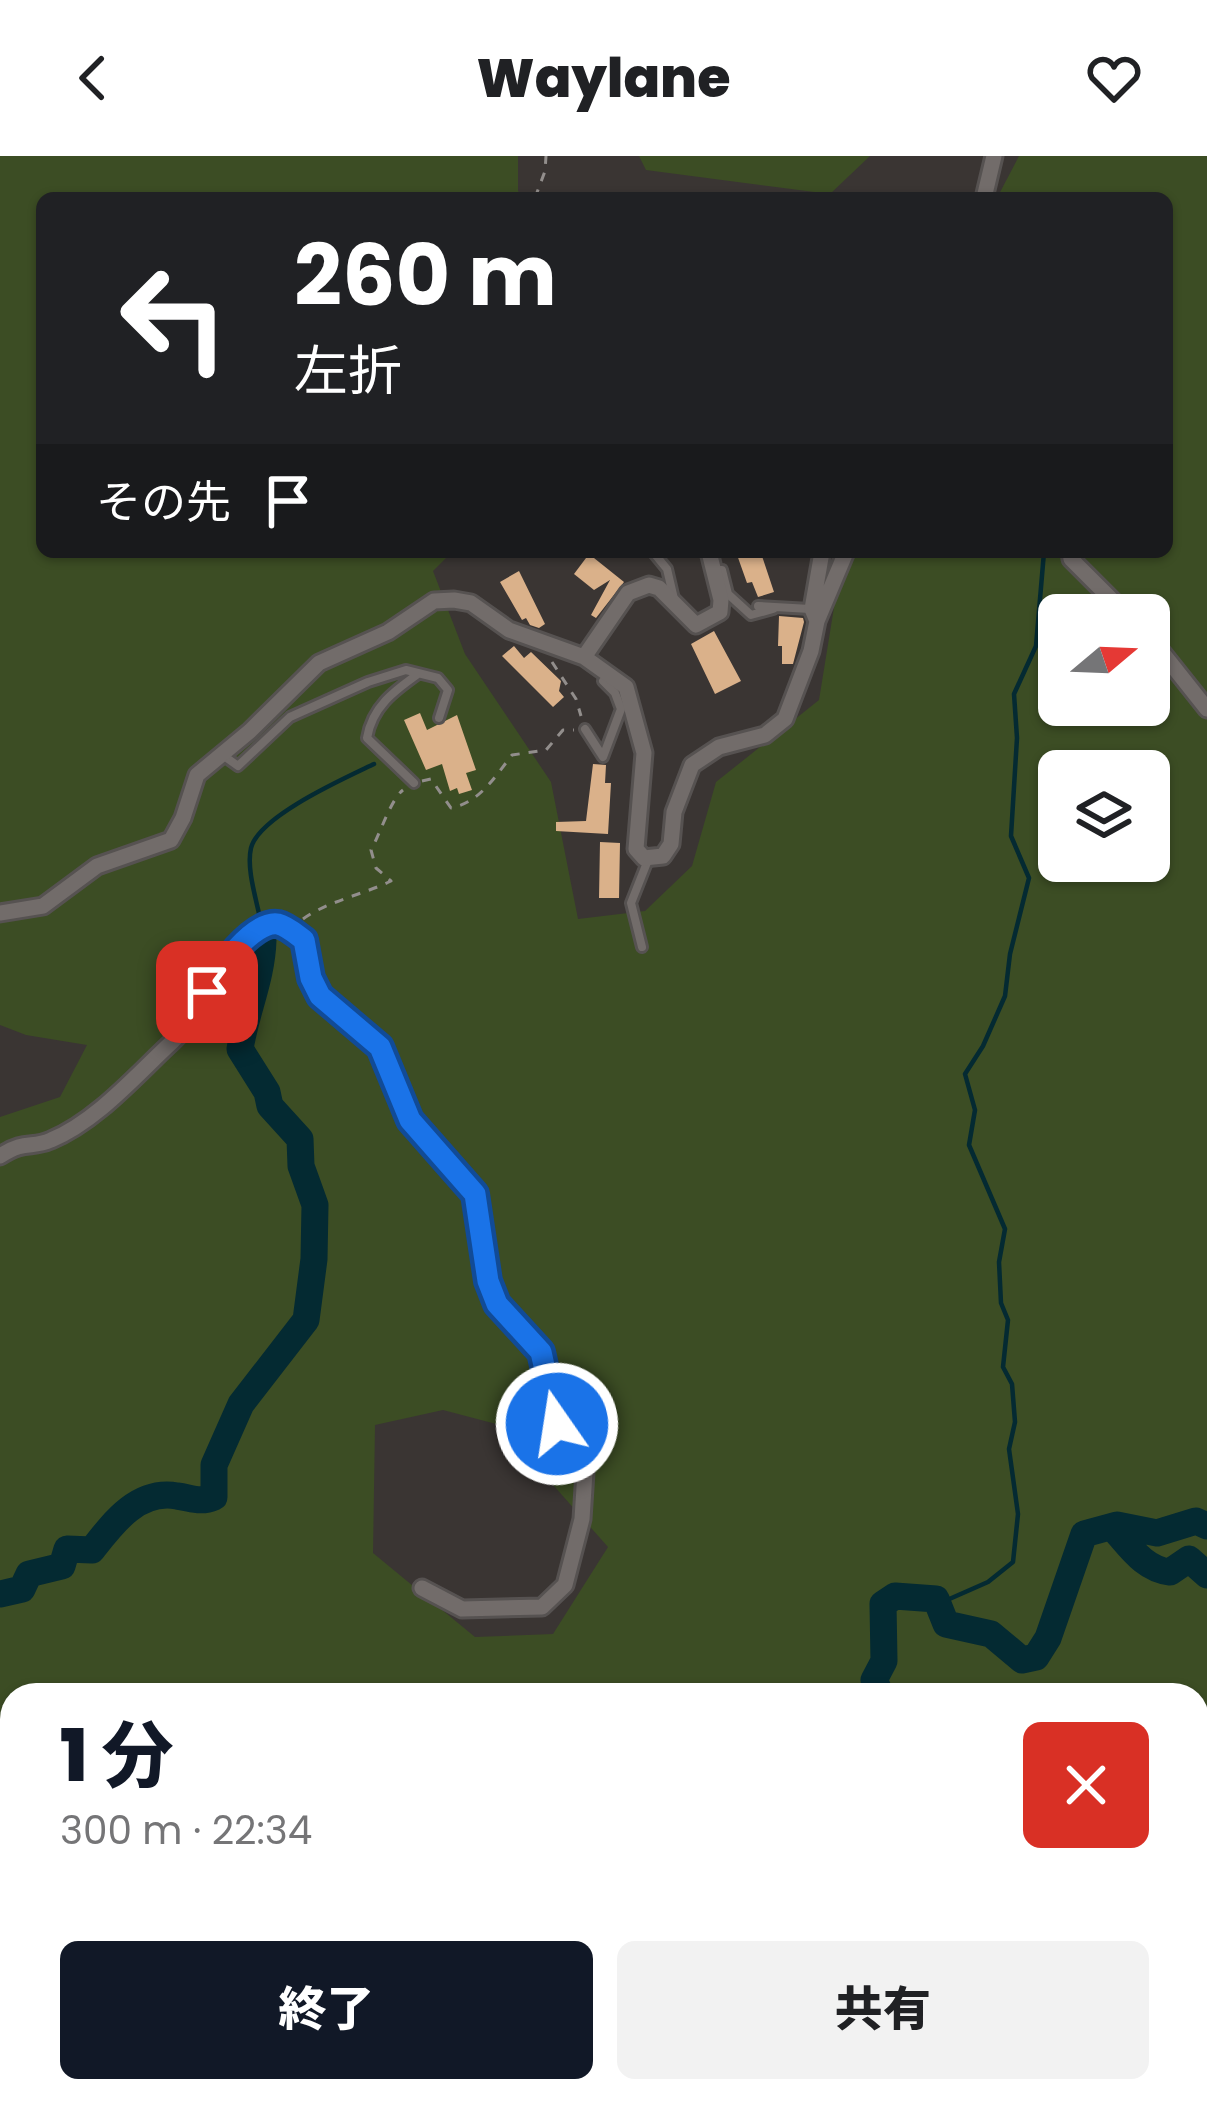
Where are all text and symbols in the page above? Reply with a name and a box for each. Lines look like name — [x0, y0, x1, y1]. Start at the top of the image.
text: Waylane — [477, 40, 730, 116]
icon: back — [60, 45, 126, 111]
icon: heart — [1081, 45, 1147, 111]
text: 260 m — [294, 217, 557, 334]
icon: left — [96, 240, 252, 396]
text: 左折 — [294, 333, 402, 409]
icon: arrive — [255, 468, 321, 534]
text: その先 — [96, 471, 231, 534]
north arrow — [1038, 594, 1170, 726]
map controls — [1038, 594, 1170, 882]
button: layers — [1038, 750, 1170, 882]
pin — [156, 941, 258, 1043]
icon: arrive — [174, 959, 240, 1025]
position arrow — [494, 1361, 620, 1487]
text: 1 分 — [60, 1705, 174, 1806]
button: close — [1023, 1722, 1149, 1848]
text: 300 m · 22:34 — [60, 1803, 312, 1858]
button: 終了 — [60, 1941, 593, 2079]
button: 共有 — [617, 1941, 1149, 2079]

